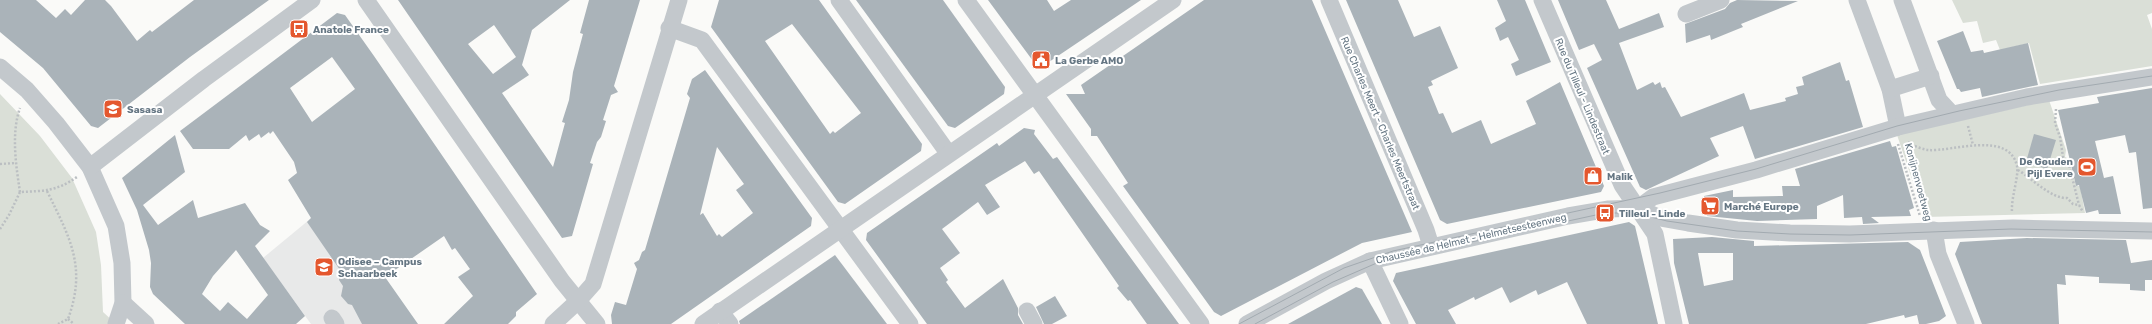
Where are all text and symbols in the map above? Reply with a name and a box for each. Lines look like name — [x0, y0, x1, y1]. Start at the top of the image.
bus stop icon: Anatole France — [288, 18, 310, 40]
place label: Anatole France — [313, 24, 389, 36]
street label: Rue Charles Meert - Charles Meertstraat — [1338, 35, 1422, 212]
street label: Rue du Tilleul - Lindestraat — [1552, 37, 1612, 156]
public building icon: La Gerbe AMO — [1030, 49, 1052, 71]
place label: La Gerbe AMO — [1055, 55, 1123, 67]
school or university icon: Sasasa — [102, 98, 124, 120]
place label: Sasasa — [127, 104, 162, 116]
street label: Konijnenvoetweg — [1902, 142, 1934, 223]
place label: De Gouden Pijl Evere — [2019, 156, 2073, 180]
sports icon: De Gouden Pijl Evere — [2076, 156, 2098, 178]
shop icon: Malik — [1582, 165, 1604, 187]
place label: Malik — [1607, 171, 1633, 183]
supermarket icon: Marché Europe — [1699, 195, 1721, 217]
place label: Marché Europe — [1724, 201, 1799, 213]
bus stop icon: Tilleul - Linde — [1594, 202, 1616, 224]
place label: Tilleul - Linde — [1619, 208, 1686, 220]
street label: Chaussée de Helmet - Helmetsesteenweg — [1375, 211, 1568, 267]
school or university icon: Odisee – Campus Schaarbeek — [313, 256, 335, 278]
place label: Odisee – Campus Schaarbeek — [338, 256, 422, 280]

